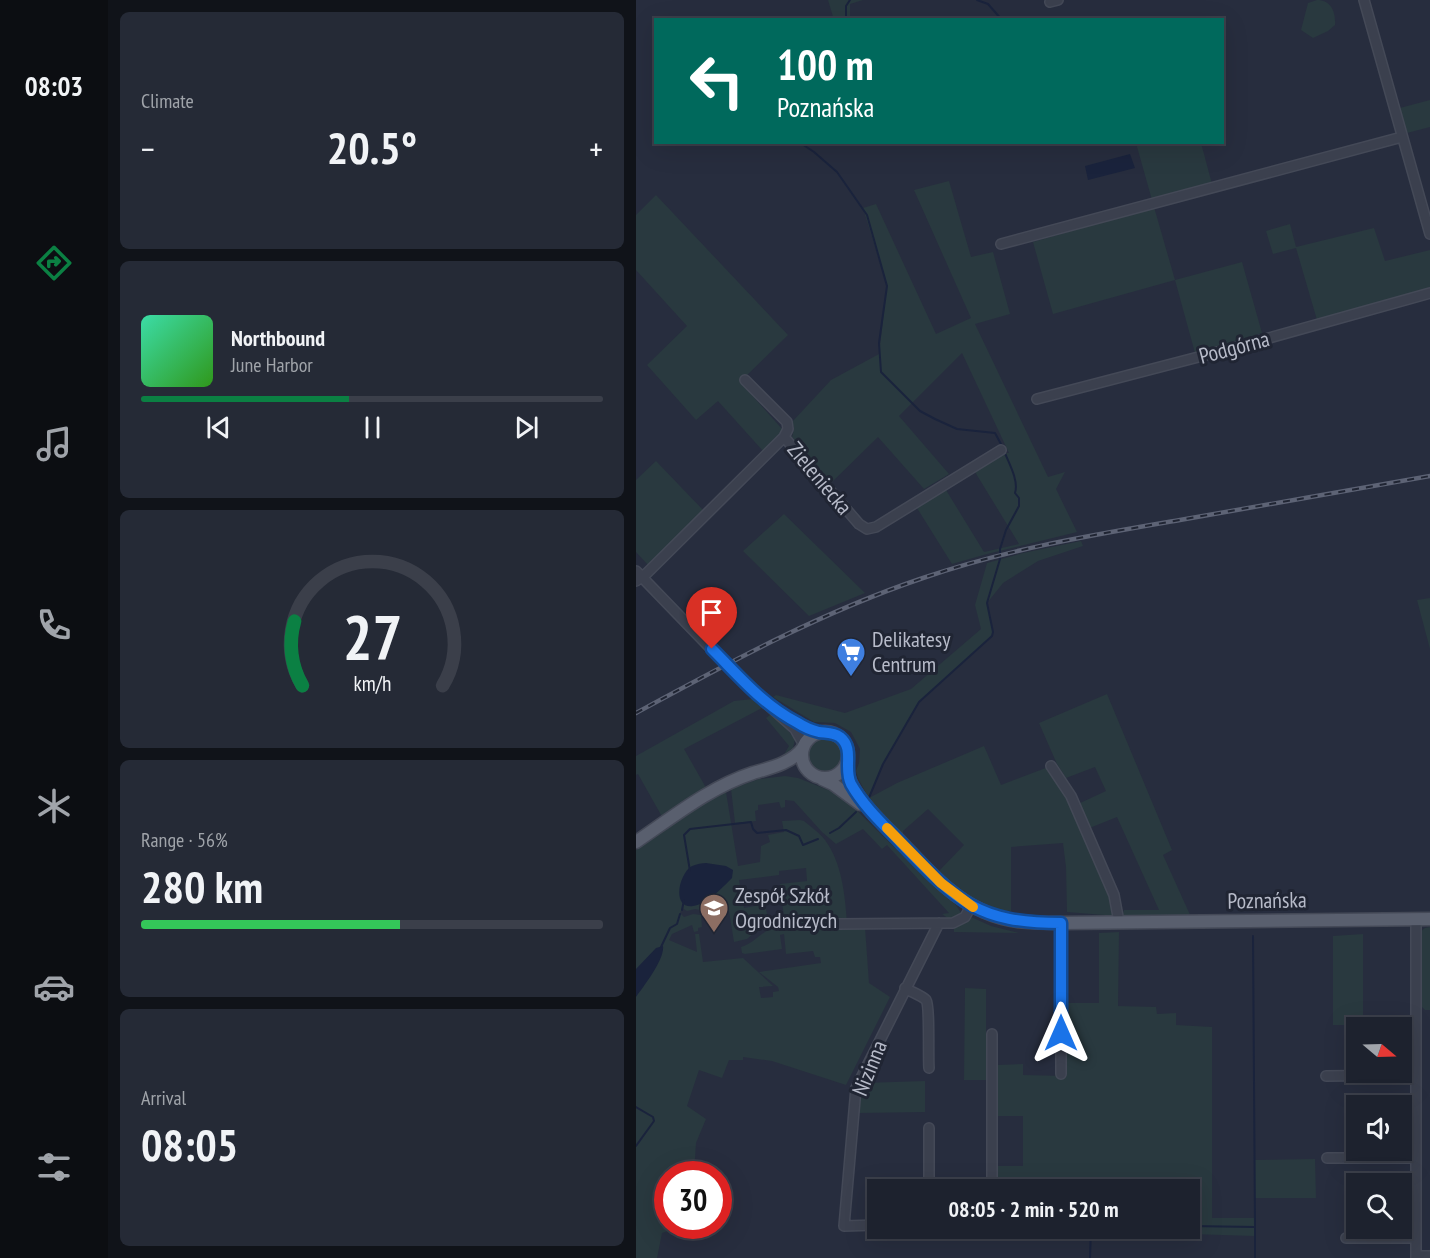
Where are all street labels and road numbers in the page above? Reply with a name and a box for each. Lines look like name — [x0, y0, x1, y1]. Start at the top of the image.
street label: Podgórna — [1196, 324, 1272, 370]
street label: Zieleniecka — [782, 436, 858, 520]
street label: Poznańska — [1227, 885, 1307, 915]
street label: Nizinna — [845, 1036, 893, 1100]

